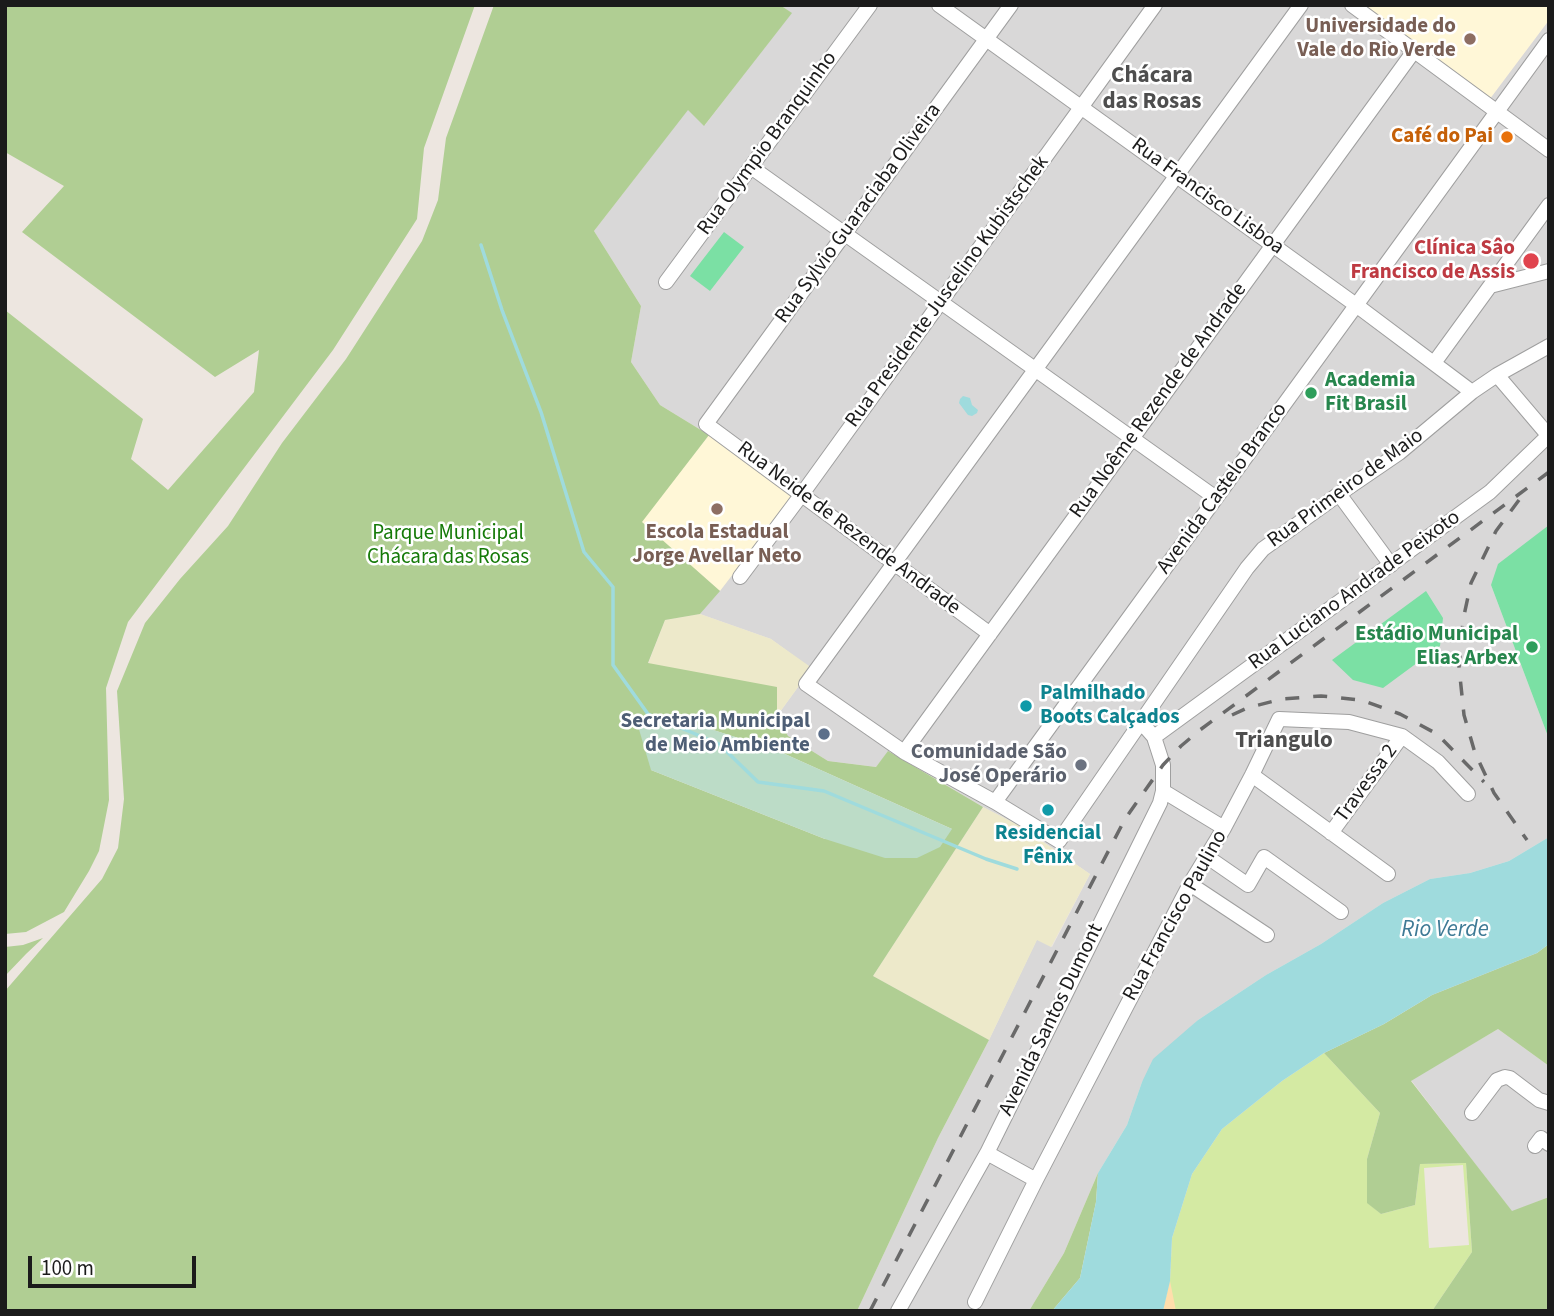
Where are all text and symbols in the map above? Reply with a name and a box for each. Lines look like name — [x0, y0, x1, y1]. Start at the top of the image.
place label: Universidade do Vale do Rio Verde — [1297, 14, 1456, 64]
marker: Universidade do Vale do Rio Verde — [1462, 31, 1478, 47]
street label: Rua Olympio Branquinho — [693, 47, 843, 241]
district label: Chácara das Rosas — [1102, 63, 1202, 117]
street label: Rua Sylvio Guaraciaba Oliveira — [771, 99, 947, 329]
place label: Café do Pai — [1391, 124, 1493, 150]
marker: Café do Pai — [1499, 129, 1515, 145]
street label: Rua Francisco Lisboa — [1126, 133, 1288, 261]
street label: Rua Presidente Juscelino Kubistschek — [841, 151, 1055, 433]
place label: Clínica Sâo Francisco de Assis — [1350, 236, 1515, 286]
marker: Clínica Sâo Francisco de Assis — [1521, 251, 1541, 271]
street label: Rua Noême Rezende de Andrade — [1065, 278, 1253, 524]
place label: Academia Fit Brasil — [1325, 368, 1415, 418]
marker: Academia Fit Brasil — [1303, 385, 1319, 401]
street label: Avenida Castelo Branco — [1152, 399, 1294, 579]
street label: Rua Primeiro de Maio — [1263, 424, 1429, 554]
street label: Rua Neide de Rezende Andrade — [731, 437, 965, 621]
marker: Escola Estadual Jorge Avellar Neto — [709, 501, 725, 517]
street label: Rua Luciano Andrade Peixoto — [1244, 506, 1466, 676]
place label: Escola Estadual Jorge Avellar Neto — [632, 520, 802, 570]
park label: Parque Municipal Chácara das Rosas — [367, 521, 529, 571]
place label: Estádio Municipal Elias Arbex — [1355, 622, 1518, 672]
marker: Estádio Municipal Elias Arbex — [1524, 639, 1540, 655]
place label: Palmilhado Boots Calçados — [1040, 681, 1180, 731]
marker: Palmilhado Boots Calçados — [1018, 698, 1034, 714]
place label: Secretaria Municipal de Meio Ambiente — [620, 709, 810, 759]
marker: Secretaria Municipal de Meio Ambiente — [816, 726, 832, 742]
district label: Triangulo — [1235, 728, 1333, 756]
place label: Comunidade São José Operário — [911, 740, 1067, 790]
street label: Travessa 2 — [1330, 740, 1404, 828]
marker: Comunidade São José Operário — [1073, 757, 1089, 773]
marker: Residencial Fênix — [1040, 802, 1056, 818]
place label: Residencial Fênix — [995, 821, 1101, 871]
street label: Rua Francisco Paulino — [1119, 826, 1233, 1006]
water label: Rio Verde — [1401, 917, 1489, 945]
street label: Avenida Santos Dumont — [995, 920, 1109, 1120]
scale bar — [32, 1242, 200, 1286]
text: 100 m — [41, 1253, 94, 1283]

